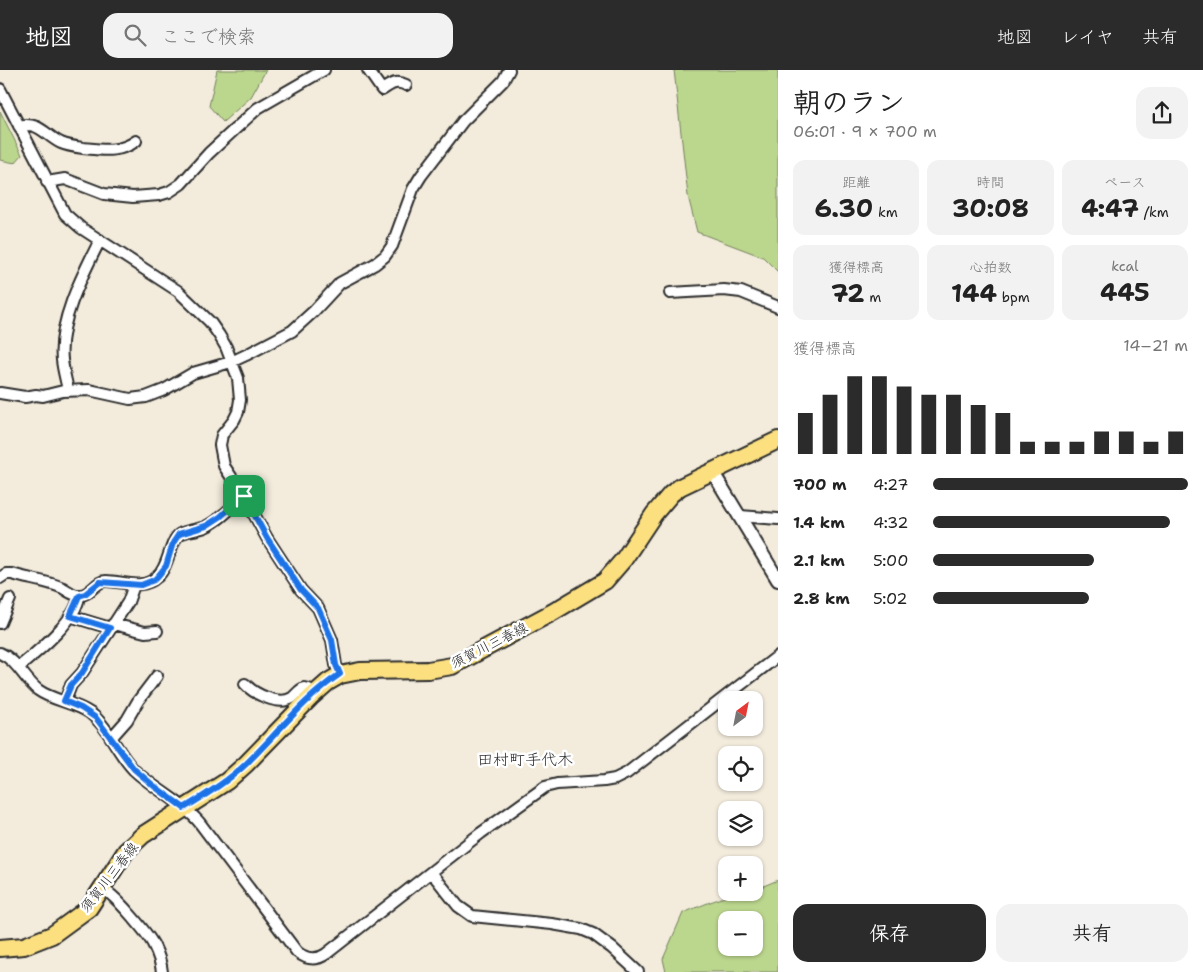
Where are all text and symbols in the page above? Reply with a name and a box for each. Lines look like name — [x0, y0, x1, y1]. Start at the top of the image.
search box — [103, 13, 453, 58]
text: 地図 — [25, 21, 73, 53]
icon: search — [121, 21, 149, 49]
text: ここで検索 — [161, 24, 256, 49]
text: 地図 — [997, 25, 1033, 49]
text: レイヤ — [1061, 25, 1114, 49]
text: 共有 — [1142, 25, 1178, 49]
text: 朝のラン — [793, 83, 905, 121]
button: share — [1136, 87, 1188, 139]
text: 06:01 · 9 × 700 m — [793, 121, 937, 142]
text: 距離 — [842, 173, 870, 191]
text: 時間 — [976, 173, 1004, 191]
text: ペース — [1104, 173, 1145, 191]
text: 6.30 — [815, 191, 873, 225]
text: 30:08 — [952, 191, 1029, 225]
text: 4:47 — [1081, 191, 1139, 225]
text: km — [873, 203, 898, 221]
text: /km — [1139, 203, 1169, 221]
text: kcal — [1111, 257, 1138, 275]
text: 獲得標高 — [828, 258, 884, 276]
text: 心拍数 — [969, 258, 1011, 276]
text: 445 — [1100, 275, 1150, 309]
text: 72 — [831, 276, 865, 310]
text: 144 — [951, 276, 997, 310]
text: m — [865, 288, 881, 306]
text: bpm — [997, 288, 1030, 306]
text: 14–21 m — [1123, 335, 1188, 356]
text: 獲得標高 — [793, 338, 857, 359]
text: 700 m — [793, 474, 847, 495]
text: 4:27 — [873, 474, 908, 495]
pin — [223, 475, 265, 517]
icon: arrive — [230, 482, 258, 510]
text: 1.4 km — [793, 512, 845, 533]
text: 4:32 — [873, 512, 908, 533]
text: 2.1 km — [793, 550, 845, 571]
text: 5:00 — [873, 550, 908, 571]
text: 2.8 km — [793, 588, 850, 609]
text: 5:02 — [873, 588, 907, 609]
street label: 須賀川三春線 — [447, 618, 531, 672]
north arrow — [718, 691, 762, 736]
map controls — [718, 691, 763, 956]
button: locate — [718, 746, 763, 791]
district label: 田村町手代木 — [477, 749, 573, 770]
button: layers — [718, 801, 763, 846]
street label: 須賀川三春線 — [76, 838, 142, 916]
button: + — [718, 856, 763, 901]
button: 保存 — [793, 904, 986, 962]
button: 共有 — [996, 904, 1188, 962]
button: − — [718, 911, 763, 956]

